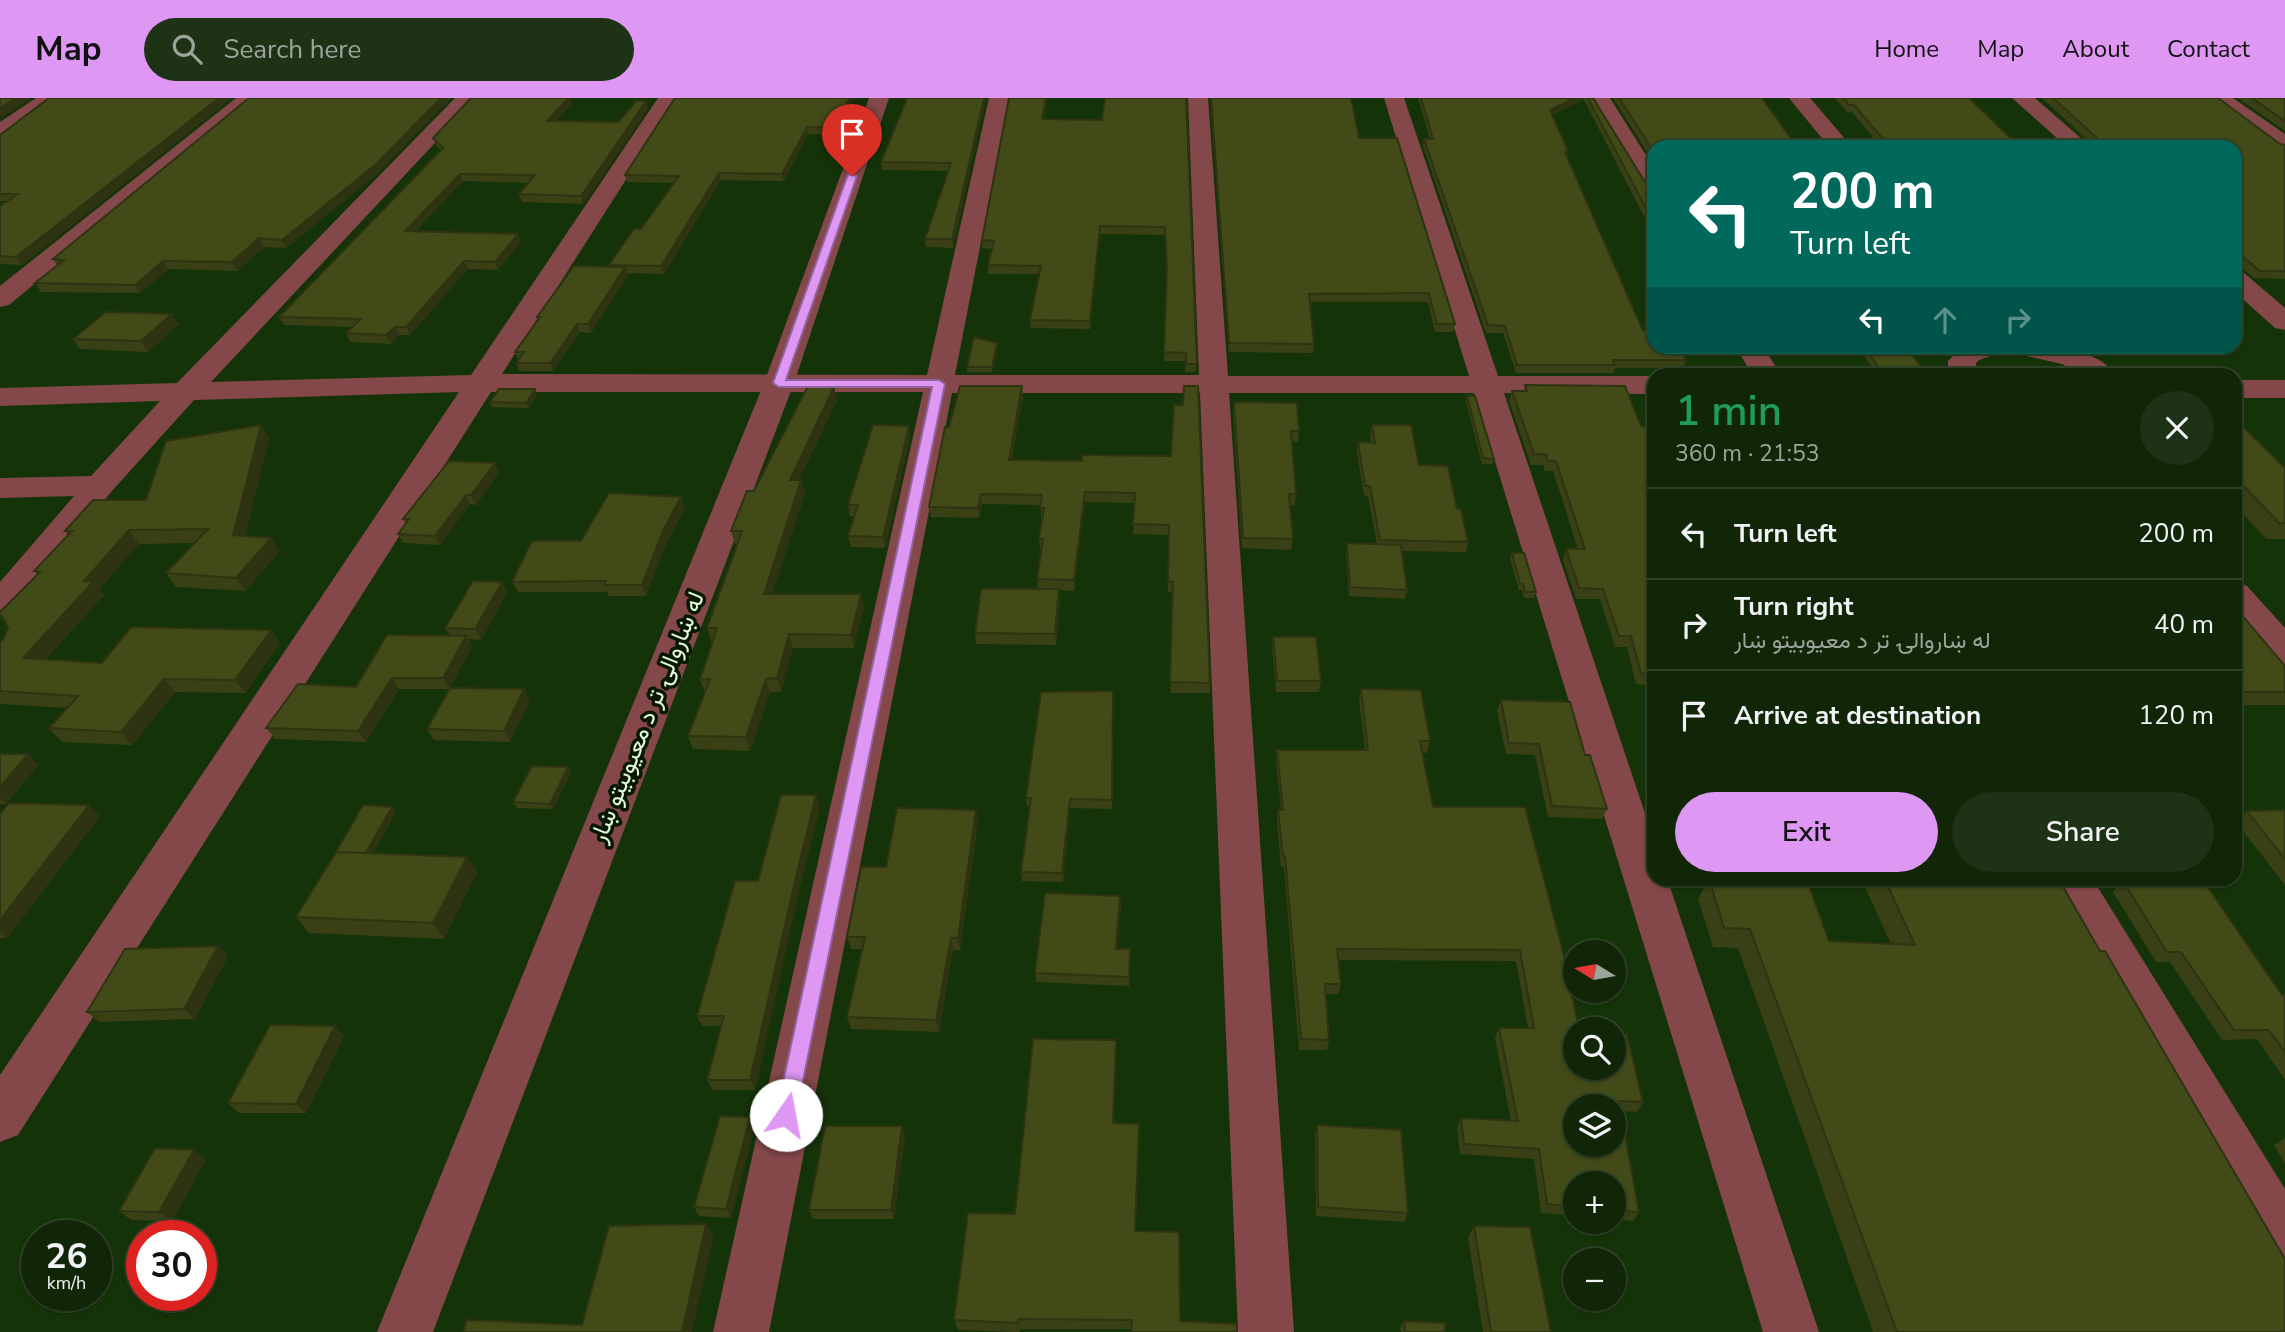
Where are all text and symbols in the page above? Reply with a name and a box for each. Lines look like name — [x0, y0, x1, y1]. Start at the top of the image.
search box — [144, 18, 634, 81]
text: Map — [35, 27, 102, 72]
icon: search — [168, 30, 206, 68]
text: Search here — [224, 32, 361, 67]
text: Home — [1874, 33, 1939, 65]
text: Map — [1977, 33, 2024, 65]
text: About — [2062, 33, 2129, 65]
text: Contact — [2167, 33, 2250, 65]
pin — [822, 104, 882, 176]
icon: arrive — [833, 115, 871, 153]
text: 200 m — [1790, 158, 1934, 225]
icon: left — [1675, 168, 1766, 259]
text: Turn left — [1790, 222, 1910, 265]
icon: left — [1853, 301, 1891, 339]
icon: ahead — [1926, 301, 1964, 339]
icon: right — [1999, 301, 2037, 339]
text: 1 min — [1675, 383, 1782, 440]
button: close — [2140, 391, 2214, 465]
text: 360 m · 21:53 — [1675, 438, 1820, 469]
icon: left — [1675, 515, 1713, 553]
text: Turn left — [1734, 516, 1837, 551]
text: 200 m — [2138, 516, 2214, 551]
street label: له ښاروالۍ تر د معیوبیتو ښار — [582, 587, 712, 848]
text: Turn right — [1734, 589, 1853, 624]
icon: right — [1675, 606, 1713, 644]
text: 40 m — [2154, 607, 2214, 642]
text: له ښاروالۍ تر د معیوبیتو ښار — [1734, 625, 1991, 656]
icon: arrive — [1675, 697, 1713, 735]
text: Arrive at destination — [1734, 698, 1981, 733]
text: 120 m — [2138, 698, 2214, 733]
button: Exit — [1675, 792, 1938, 872]
button: Share — [1952, 792, 2214, 872]
north arrow — [1563, 940, 1626, 1003]
map controls — [1563, 940, 1626, 1311]
button: search — [1563, 1017, 1626, 1080]
position arrow — [749, 1078, 823, 1152]
button: layers — [1563, 1094, 1626, 1157]
button: + — [1563, 1171, 1626, 1234]
speed limit sign: 30 — [126, 1220, 217, 1311]
text: 26 — [45, 1233, 88, 1280]
button: − — [1563, 1248, 1626, 1311]
text: km/h — [47, 1271, 86, 1295]

